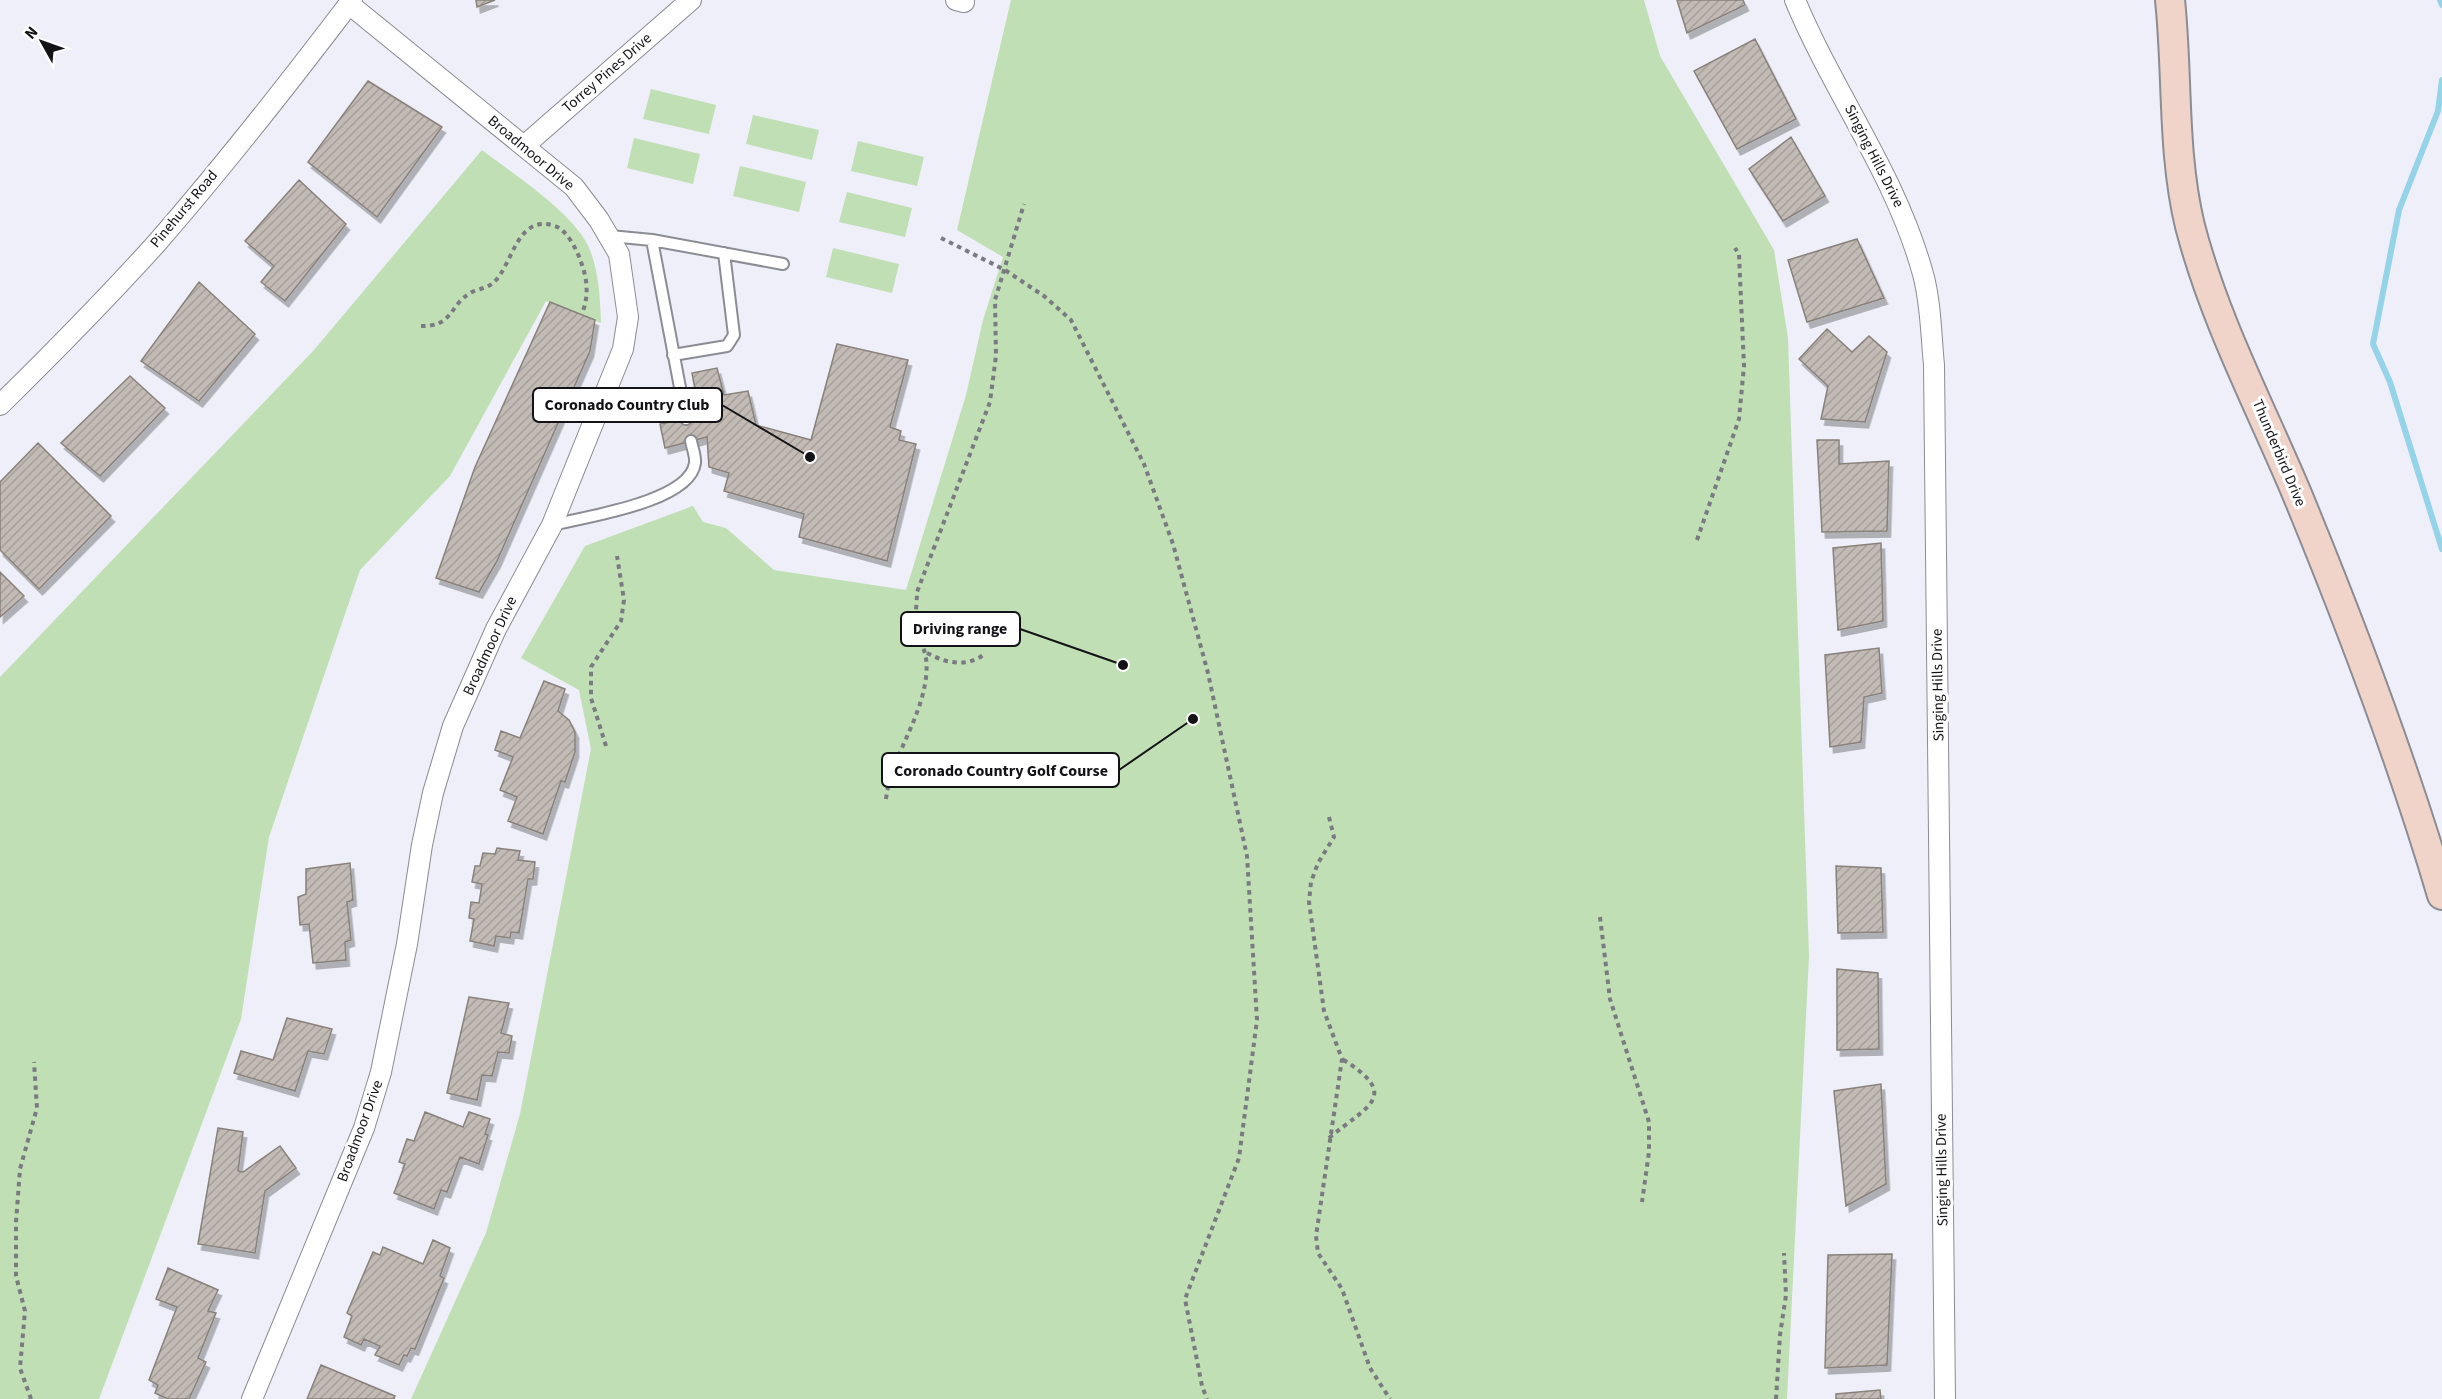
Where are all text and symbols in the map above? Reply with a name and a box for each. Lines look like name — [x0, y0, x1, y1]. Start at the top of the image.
north arrow — [12, 12, 72, 72]
text: N — [19, 22, 43, 44]
street label: Torrey Pines Drive — [558, 28, 656, 118]
street label: Singing Hills Drive — [1839, 101, 1909, 211]
street label: Broadmoor Drive — [483, 111, 579, 195]
street label: Pinehurst Road — [145, 166, 223, 252]
callout: Coronado Country Club — [533, 388, 722, 422]
text: Coronado Country Club — [545, 394, 709, 416]
street label: Thunderbird Drive — [2247, 396, 2311, 510]
street label: Broadmoor Drive — [458, 593, 522, 699]
callout: Driving range — [901, 612, 1020, 646]
text: Driving range — [913, 618, 1007, 640]
street label: Singing Hills Drive — [1927, 628, 1949, 742]
callout: Coronado Country Golf Course — [882, 753, 1119, 787]
text: Coronado Country Golf Course — [894, 760, 1108, 782]
street label: Broadmoor Drive — [332, 1077, 388, 1185]
street label: Singing Hills Drive — [1931, 1113, 1953, 1227]

